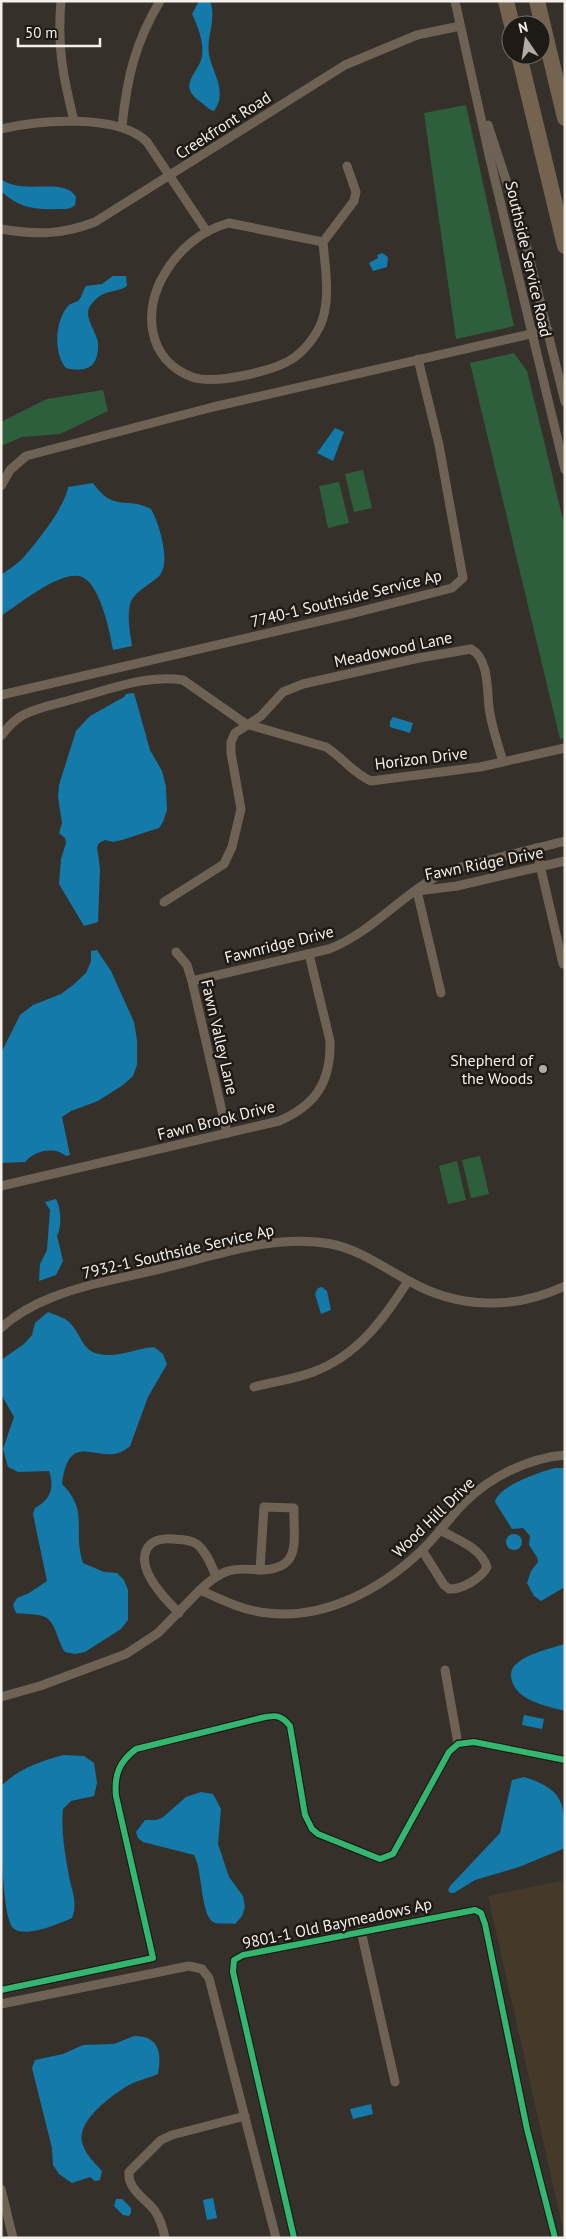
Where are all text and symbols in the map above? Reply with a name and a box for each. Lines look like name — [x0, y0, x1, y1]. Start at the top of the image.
scale bar — [18, 15, 100, 47]
north arrow — [501, 15, 551, 65]
text: N — [517, 18, 530, 37]
text: 50 m — [25, 23, 58, 42]
street label: Creekfront Road — [172, 87, 274, 163]
street label: Southside Service Road — [501, 179, 557, 339]
street label: 7740-1 Southside Service Ap — [248, 565, 444, 631]
street label: Meadowood Lane — [332, 627, 454, 671]
street label: Horizon Drive — [373, 742, 469, 774]
street label: Fawn Ridge Drive — [423, 842, 545, 884]
street label: Fawnridge Drive — [222, 921, 336, 967]
street label: Fawn Valley Lane — [197, 977, 243, 1097]
place label: Shepherd of the Woods — [450, 1050, 534, 1088]
marker: Shepherd of the Woods — [537, 1063, 549, 1075]
street label: Fawn Brook Drive — [155, 1096, 277, 1144]
street label: 7932-1 Southside Service Ap — [80, 1219, 276, 1283]
street label: Wood Hill Drive — [388, 1473, 478, 1561]
street label: 9801-1 Old Baymeadows Ap — [240, 1893, 434, 1953]

